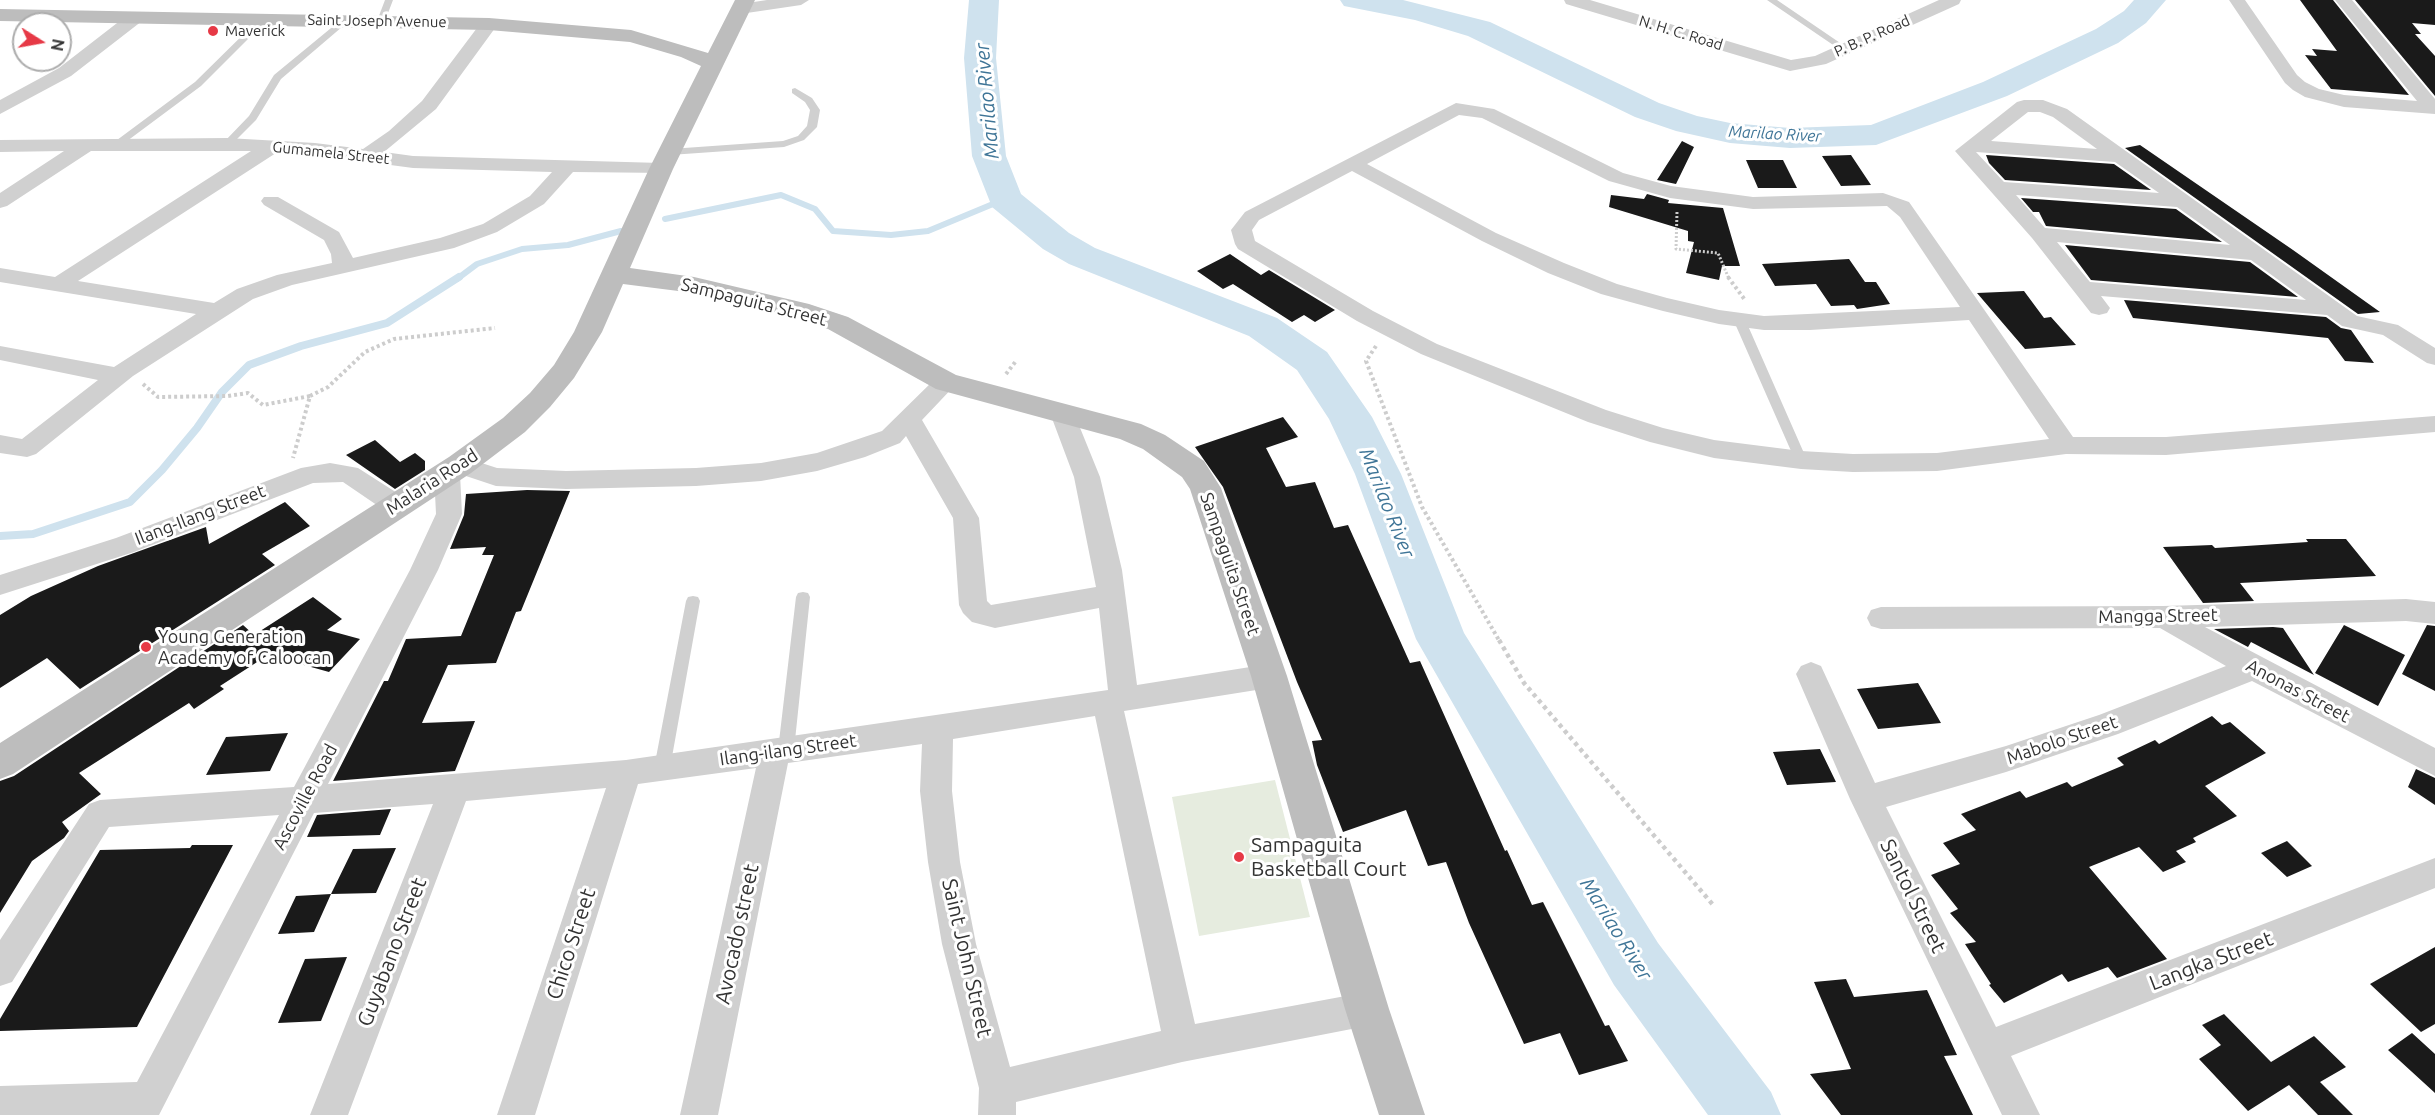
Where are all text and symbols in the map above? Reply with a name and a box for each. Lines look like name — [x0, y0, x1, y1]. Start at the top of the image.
street label: Saint Joseph Avenue — [307, 11, 447, 31]
street label: P. B. P. Road — [1831, 11, 1913, 61]
north arrow — [12, 12, 72, 72]
street label: N. H. C. Road — [1637, 12, 1725, 54]
place label: Maverick — [225, 22, 285, 40]
marker: Maverick — [206, 24, 220, 38]
text: N — [48, 37, 68, 53]
water label: Marilao River — [970, 42, 1004, 160]
water label: Marilao River — [1728, 122, 1822, 146]
street label: Gumamela Street — [272, 138, 390, 168]
street label: Sampaguita Street — [679, 273, 829, 331]
street label: Malaria Road — [382, 444, 482, 520]
water label: Marilao River — [1354, 445, 1420, 561]
street label: Ilang-Ilang Street — [132, 480, 268, 550]
street label: Sampaguita Street — [1195, 490, 1265, 638]
street label: Mangga Street — [2098, 604, 2218, 628]
place label: Young Generation Academy of Caloocan — [158, 626, 331, 668]
marker: Young Generation Academy of Caloocan — [139, 640, 153, 654]
street label: Anonas Street — [2243, 655, 2353, 727]
street label: Mabolo Street — [2004, 711, 2120, 769]
street label: Ilang-ilang Street — [718, 730, 858, 770]
street label: Ascoville Road — [268, 740, 342, 854]
place label: Sampaguita Basketball Court — [1251, 832, 1407, 882]
street label: Santol Street — [1875, 835, 1951, 957]
marker: Sampaguita Basketball Court — [1232, 850, 1246, 864]
street label: Avocado street — [710, 862, 764, 1006]
water label: Marilao River — [1575, 873, 1657, 985]
street label: Guyabano Street — [352, 874, 432, 1030]
street label: Saint John Street — [937, 876, 997, 1040]
street label: Chico Street — [541, 885, 601, 1003]
street label: Langka Street — [2146, 926, 2276, 996]

